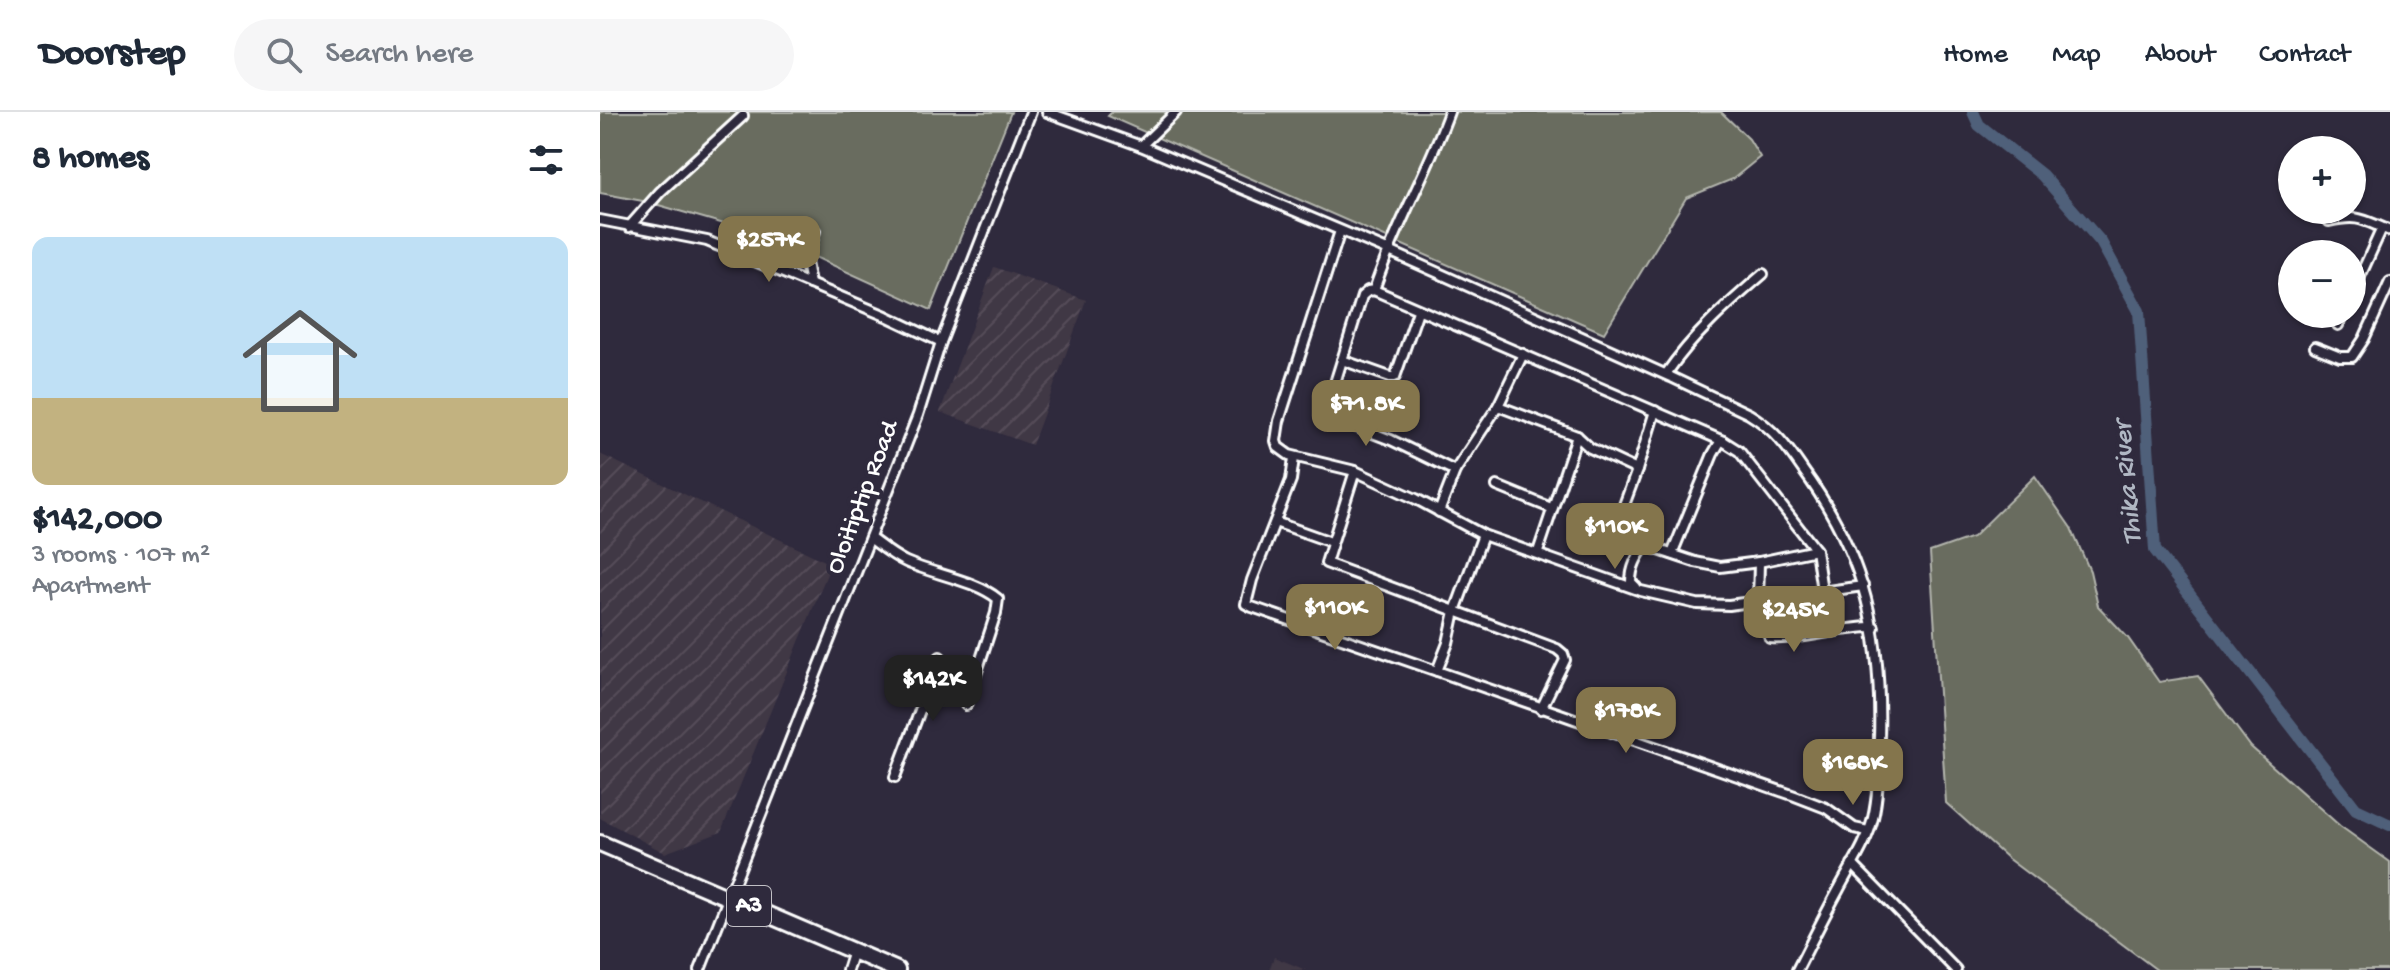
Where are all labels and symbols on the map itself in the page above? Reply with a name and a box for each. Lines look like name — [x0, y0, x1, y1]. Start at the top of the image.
pin: $257K — [713, 216, 825, 284]
pin: $71.8K — [1301, 380, 1431, 448]
street label: Oloitiptip Road — [821, 415, 908, 579]
water label: Thika River — [2107, 415, 2151, 546]
pin: $110K — [1559, 503, 1671, 571]
pin: $110K — [1279, 584, 1391, 652]
pin: $245K — [1738, 586, 1850, 654]
pin: $142K — [877, 655, 989, 723]
pin: $178K — [1570, 687, 1682, 755]
pin: $168K — [1797, 739, 1909, 807]
road number: A3 — [727, 886, 771, 926]

